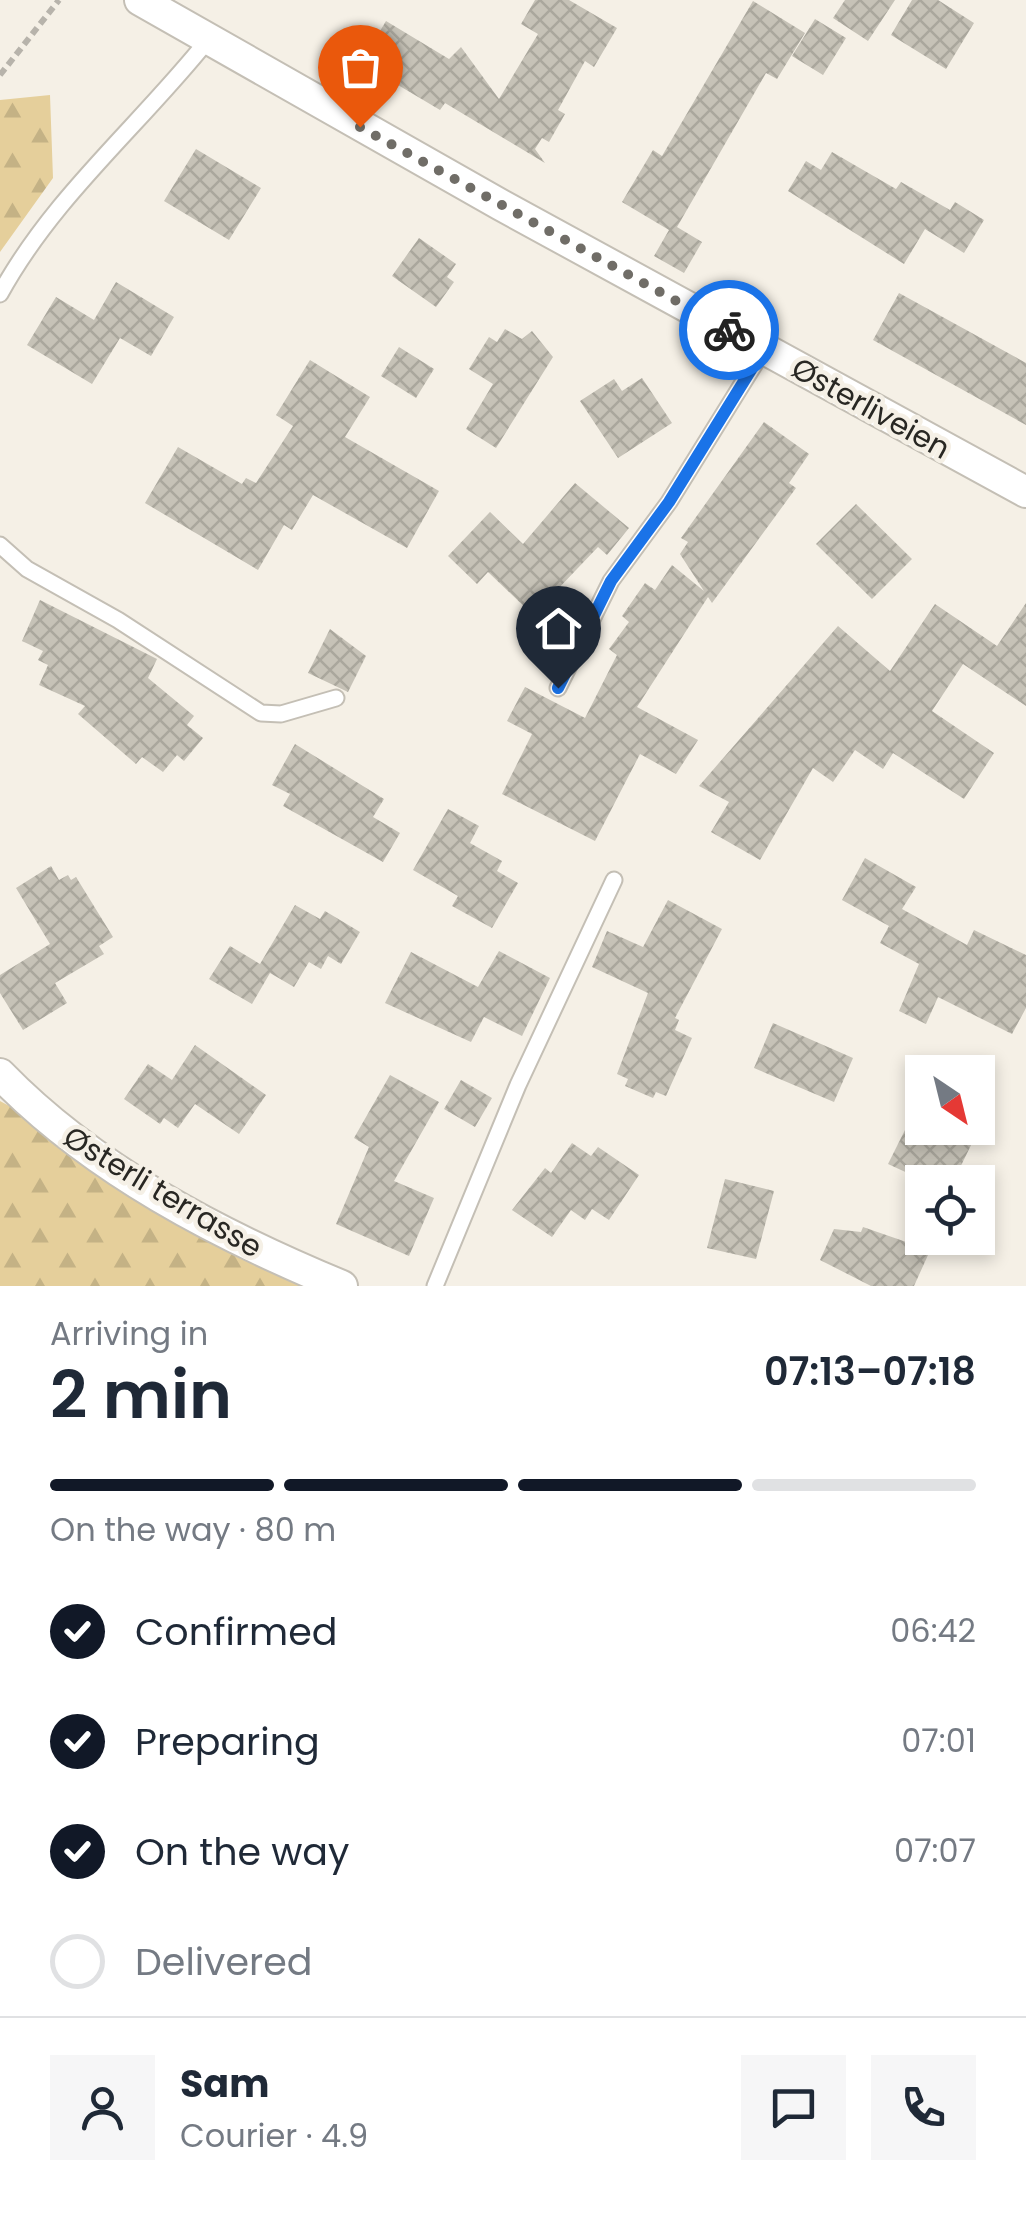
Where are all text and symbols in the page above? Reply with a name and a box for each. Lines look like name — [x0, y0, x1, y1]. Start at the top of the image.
pin — [318, 25, 403, 128]
icon: bag — [333, 40, 388, 95]
courier — [679, 280, 779, 380]
icon: bike — [702, 303, 757, 358]
street label: Østerliveien — [784, 347, 958, 469]
pin — [516, 586, 601, 689]
icon: home — [531, 601, 586, 656]
north arrow — [905, 1055, 995, 1145]
map controls — [905, 1055, 995, 1255]
street label: Østerli terrasse — [56, 1116, 270, 1268]
button: locate — [905, 1165, 995, 1255]
text: Arriving in — [50, 1311, 208, 1356]
text: 07:13–07:18 — [764, 1345, 976, 1398]
text: 2 min — [50, 1350, 232, 1441]
text: On the way · 80 m — [50, 1507, 336, 1552]
icon: check — [50, 1604, 105, 1659]
text: Confirmed — [135, 1605, 337, 1658]
text: 06:42 — [890, 1608, 976, 1653]
icon: check — [50, 1714, 105, 1769]
text: Preparing — [135, 1715, 320, 1768]
text: 07:01 — [901, 1718, 976, 1763]
icon: check — [50, 1824, 105, 1879]
text: On the way — [135, 1825, 349, 1878]
text: 07:07 — [894, 1828, 976, 1873]
text: Delivered — [135, 1935, 312, 1988]
button: person — [50, 2055, 155, 2160]
button: chat — [741, 2055, 846, 2160]
button: phone — [871, 2055, 976, 2160]
text: Sam — [180, 2057, 269, 2110]
text: Courier · 4.9 — [180, 2113, 368, 2158]

